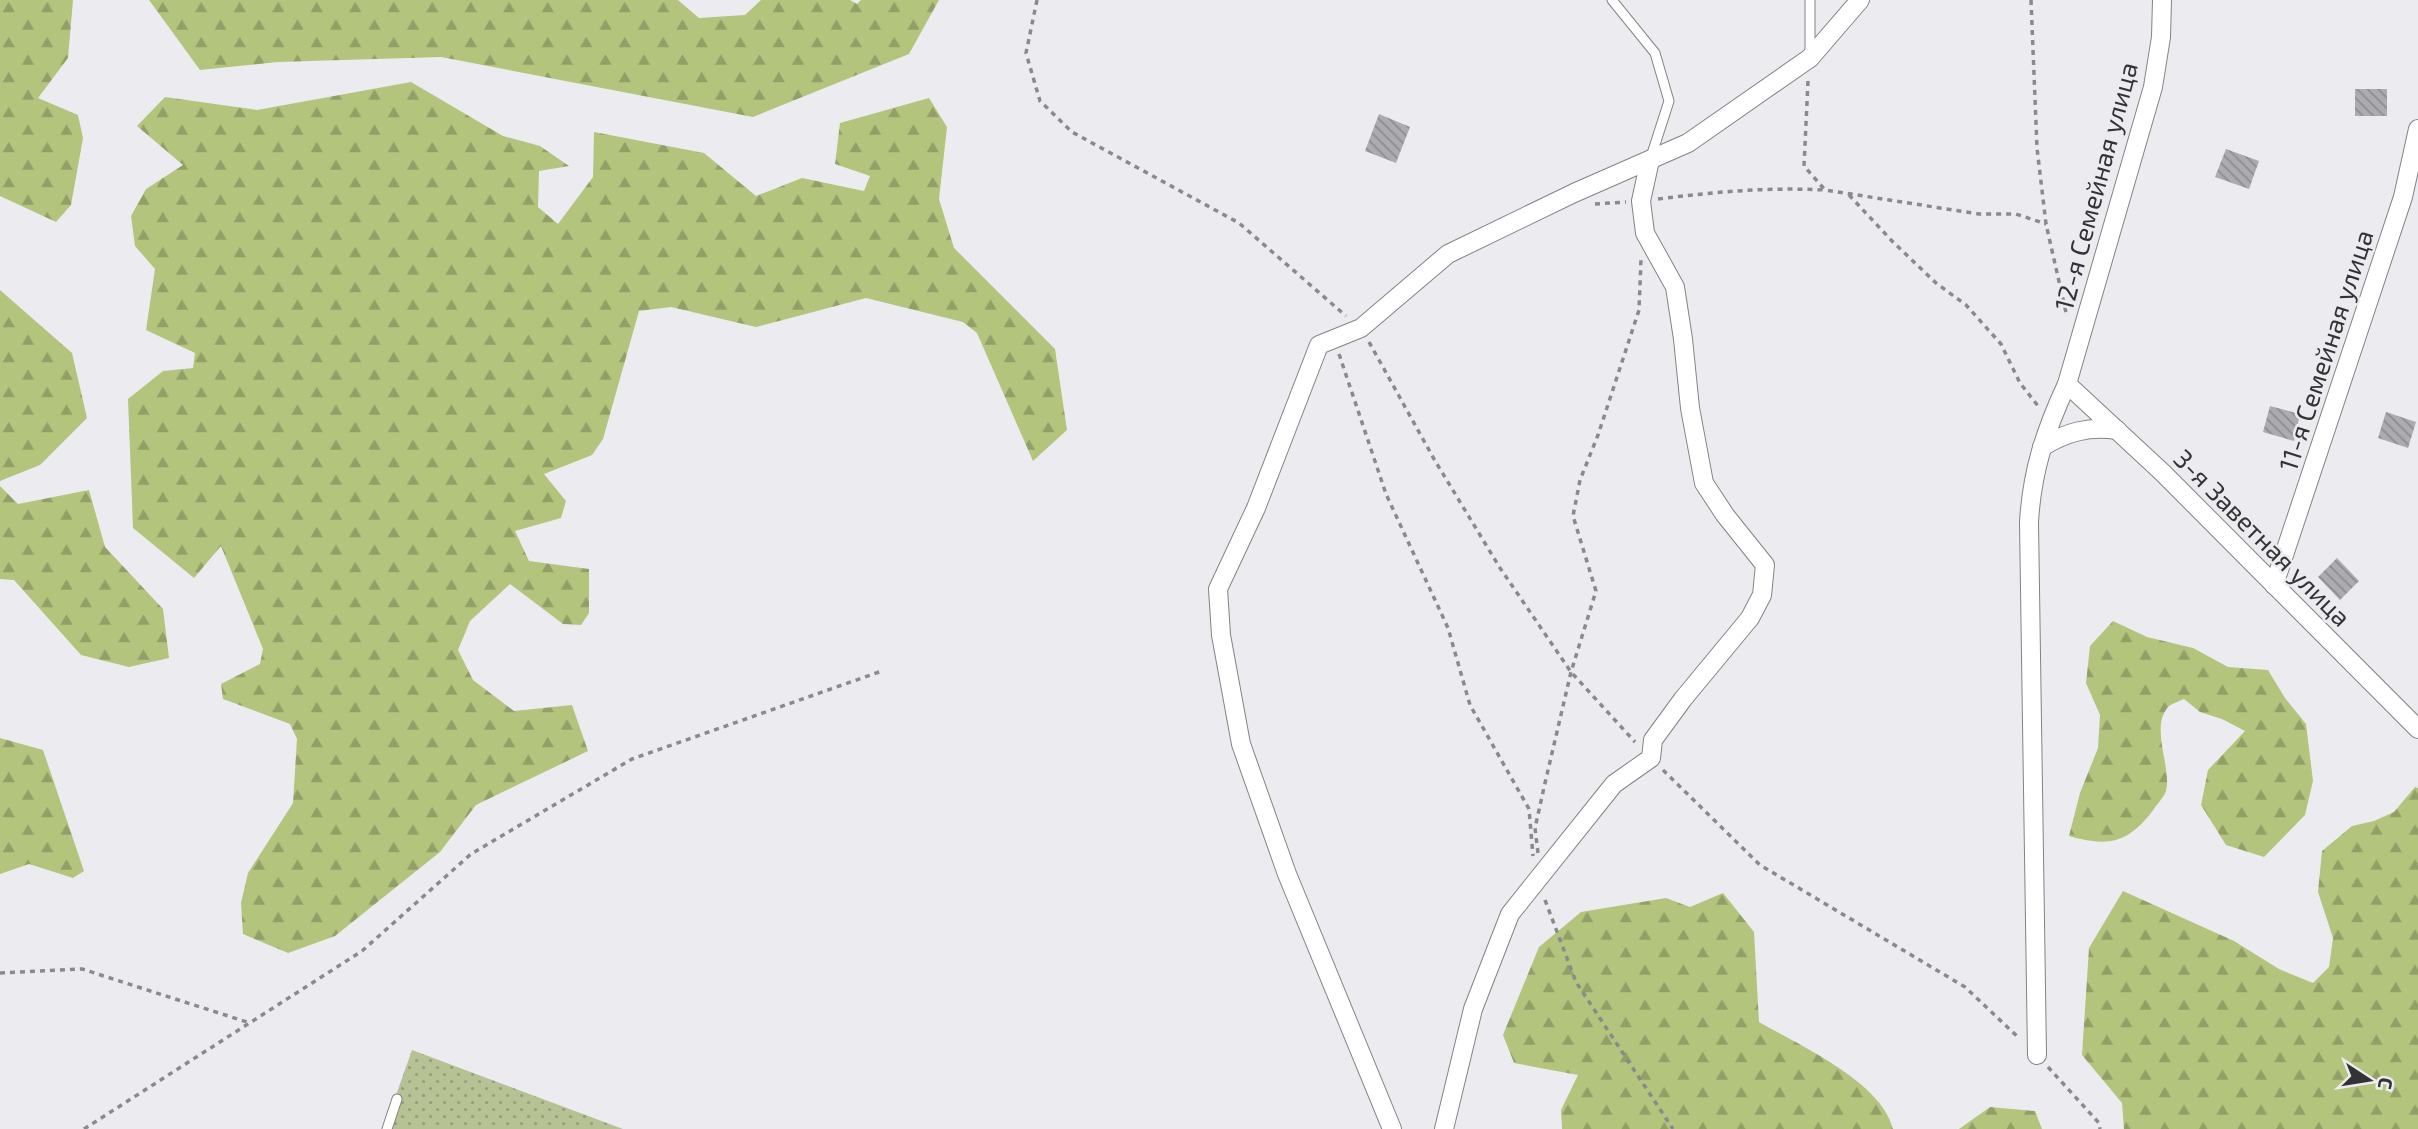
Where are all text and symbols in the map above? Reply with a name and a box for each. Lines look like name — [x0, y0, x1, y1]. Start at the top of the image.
street label: 12-я Семейная улица — [2047, 58, 2144, 314]
street label: 11-я Семейная улица — [2271, 226, 2380, 475]
street label: 3-я Заветная улица — [2167, 442, 2358, 633]
north arrow — [2334, 1045, 2404, 1115]
text: С — [2374, 1076, 2399, 1092]

